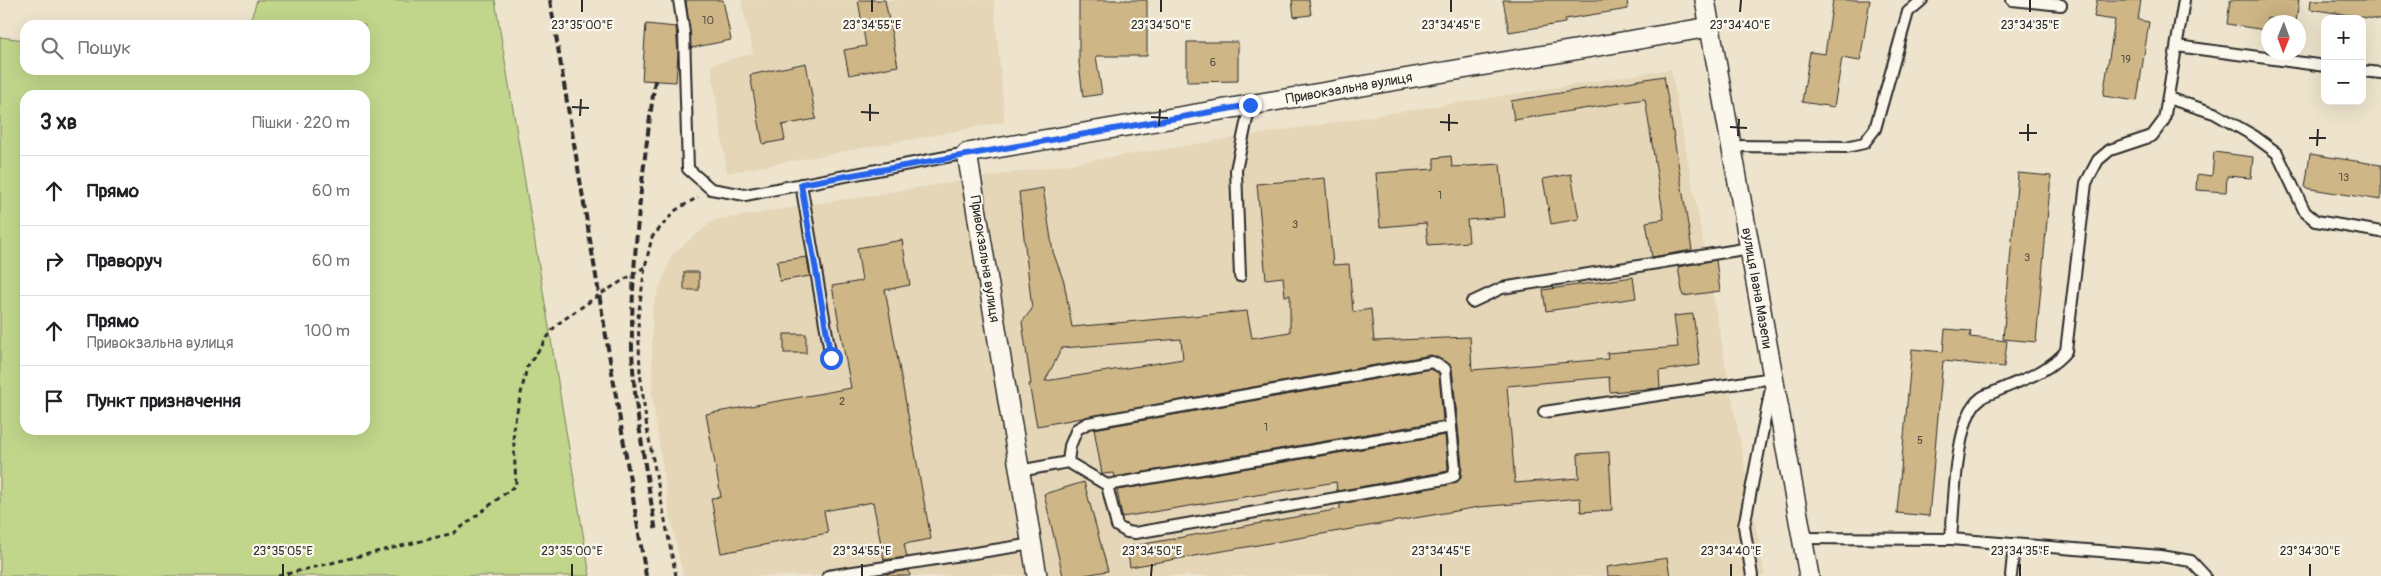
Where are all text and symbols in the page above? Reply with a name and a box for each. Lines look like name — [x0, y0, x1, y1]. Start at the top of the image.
house number: 10 — [702, 14, 714, 27]
north arrow — [2261, 15, 2306, 60]
map controls — [2321, 15, 2366, 105]
button: + — [2321, 15, 2366, 60]
text: 23°35'00"E — [551, 18, 613, 33]
text: 23°34'55"E — [843, 18, 901, 33]
text: 23°34'50"E — [1131, 18, 1191, 33]
text: 23°34'45"E — [1422, 18, 1480, 33]
text: 23°34'40"E — [1710, 18, 1770, 33]
text: 23°34'35"E — [2001, 18, 2059, 33]
search box — [20, 20, 370, 75]
icon: search — [38, 34, 66, 62]
text: Пошук — [78, 36, 131, 60]
house number: 19 — [2121, 53, 2131, 66]
house number: 6 — [1210, 56, 1216, 69]
button: − — [2321, 60, 2366, 105]
street label: Привокзальна вулиця — [1284, 68, 1414, 108]
route end — [1239, 94, 1262, 117]
text: 3 хв — [40, 109, 77, 136]
text: Пішки · 220 m — [252, 113, 350, 133]
house number: 13 — [2339, 171, 2349, 184]
icon: ahead — [40, 177, 68, 205]
text: Прямо — [87, 179, 139, 203]
text: 60 m — [312, 181, 350, 201]
house number: 1 — [1438, 189, 1442, 202]
street label: Привокзальна вулиця — [967, 194, 1003, 324]
house number: 3 — [1292, 218, 1298, 231]
street label: вулиця Івана Мазепи — [1738, 226, 1776, 350]
icon: right — [40, 247, 68, 275]
text: Праворуч — [87, 249, 162, 273]
text: 60 m — [312, 251, 350, 271]
house number: 3 — [2024, 251, 2030, 264]
text: Прямо — [87, 309, 139, 333]
icon: ahead — [40, 317, 68, 345]
text: 100 m — [304, 321, 350, 341]
text: Привокзальна вулиця — [87, 333, 234, 353]
route start — [820, 347, 843, 370]
icon: arrive — [40, 387, 68, 415]
text: Пункт призначення — [87, 389, 241, 413]
house number: 2 — [839, 395, 845, 408]
house number: 1 — [1264, 421, 1268, 434]
house number: 5 — [1917, 434, 1923, 447]
text: 23°35'05"E — [253, 544, 313, 559]
text: 23°35'00"E — [541, 544, 603, 559]
text: 23°34'55"E — [833, 544, 891, 559]
text: 23°34'50"E — [1122, 544, 1182, 559]
text: 23°34'45"E — [1412, 544, 1470, 559]
text: 23°34'40"E — [1701, 544, 1761, 559]
text: 23°34'35"E — [1991, 544, 2049, 559]
text: 23°34'30"E — [2280, 544, 2340, 559]

